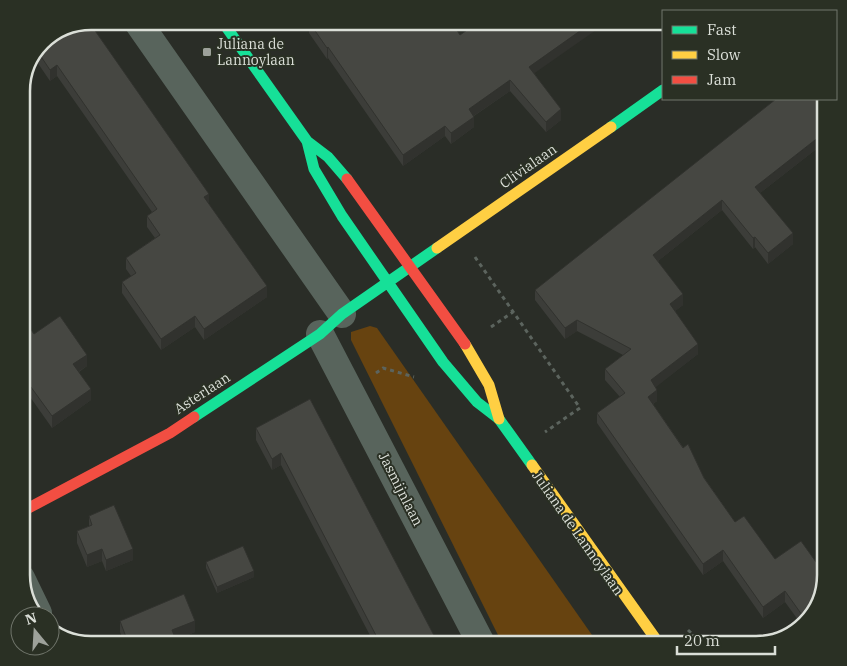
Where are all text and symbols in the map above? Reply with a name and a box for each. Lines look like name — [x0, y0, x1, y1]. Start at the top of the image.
legend — [662, 10, 837, 100]
text: Fast — [707, 20, 737, 39]
place label: Juliana de Lannoylaan — [217, 35, 295, 69]
text: Slow — [707, 45, 741, 64]
marker: Juliana de Lannoylaan — [201, 46, 213, 58]
text: Jam — [707, 70, 736, 89]
street label: Clivialaan — [496, 140, 560, 192]
street label: Asterlaan — [171, 368, 234, 418]
street label: Jasmijnlaan — [375, 449, 427, 529]
street label: Juliana de Lannoylaan — [528, 467, 628, 599]
north arrow — [10, 606, 60, 656]
text: N — [23, 608, 39, 629]
scale bar — [677, 624, 774, 656]
text: 20 m — [684, 631, 720, 650]

